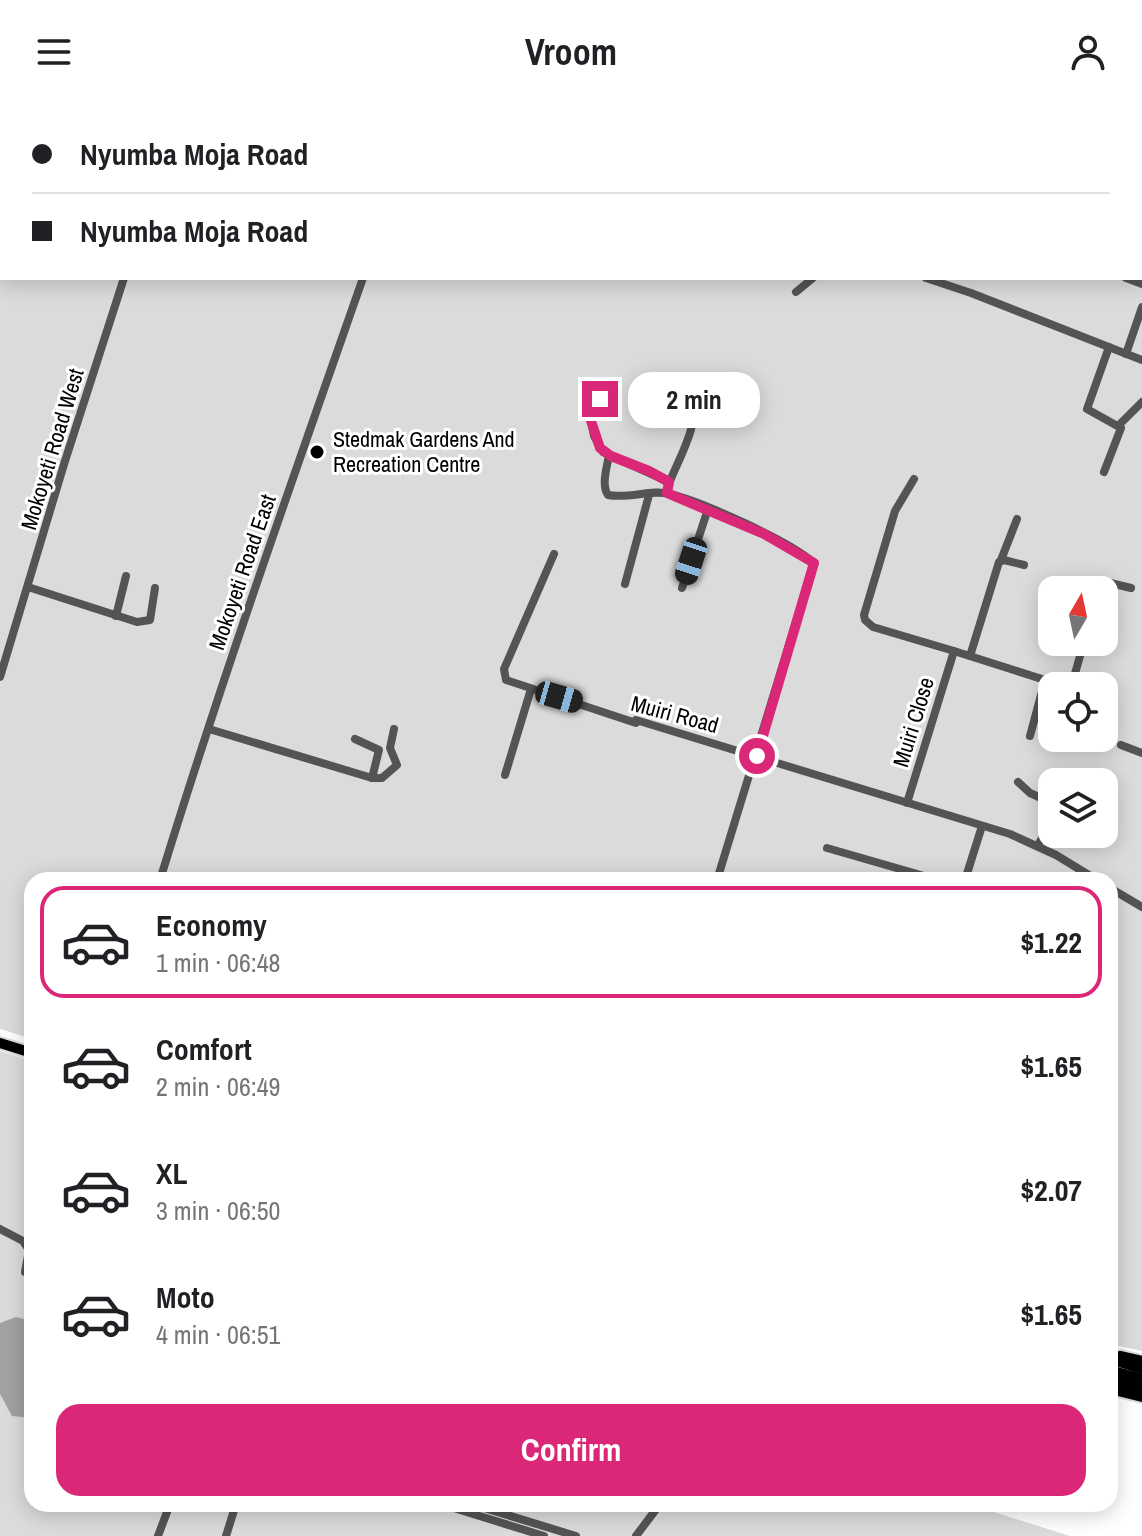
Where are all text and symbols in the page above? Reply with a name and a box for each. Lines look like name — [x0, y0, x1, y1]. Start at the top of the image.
text: Vroom — [525, 28, 617, 76]
icon: menu — [32, 30, 76, 74]
icon: person — [1066, 30, 1110, 74]
text: Nyumba Moja Road — [80, 134, 308, 174]
text: Nyumba Moja Road — [80, 211, 308, 251]
street label: Mokoyeti Road West — [13, 365, 91, 533]
callout: 2 min — [628, 371, 760, 427]
route end — [582, 381, 618, 417]
text: 2 min — [666, 382, 722, 417]
place label: Stedmak Gardens And Recreation Centre — [333, 424, 515, 479]
marker: Stedmak Gardens And Recreation Centre — [308, 443, 326, 461]
street label: Mokoyeti Road East — [201, 490, 283, 654]
car — [672, 534, 710, 588]
north arrow — [1038, 576, 1118, 656]
map controls — [1038, 576, 1118, 848]
button: locate — [1038, 672, 1118, 752]
street label: Muiri Close — [885, 674, 941, 770]
car — [533, 679, 585, 715]
street label: Muiri Road — [628, 688, 722, 740]
route start — [739, 738, 775, 774]
button: layers — [1038, 768, 1118, 848]
text: Economy — [156, 905, 267, 945]
icon: car — [60, 906, 132, 978]
text: $1.22 — [1020, 922, 1082, 962]
text: 1 min · 06:48 — [156, 945, 280, 980]
text: Comfort — [156, 1029, 252, 1069]
icon: car — [60, 1030, 132, 1102]
text: $1.65 — [1020, 1046, 1082, 1086]
text: 2 min · 06:49 — [156, 1069, 280, 1104]
text: XL — [156, 1153, 187, 1193]
icon: car — [60, 1154, 132, 1226]
text: $2.07 — [1020, 1170, 1082, 1210]
text: 3 min · 06:50 — [156, 1193, 280, 1228]
text: Moto — [156, 1277, 215, 1317]
icon: car — [60, 1278, 132, 1350]
text: $1.65 — [1020, 1294, 1082, 1334]
text: 4 min · 06:51 — [156, 1317, 280, 1352]
button: Confirm — [56, 1404, 1086, 1496]

